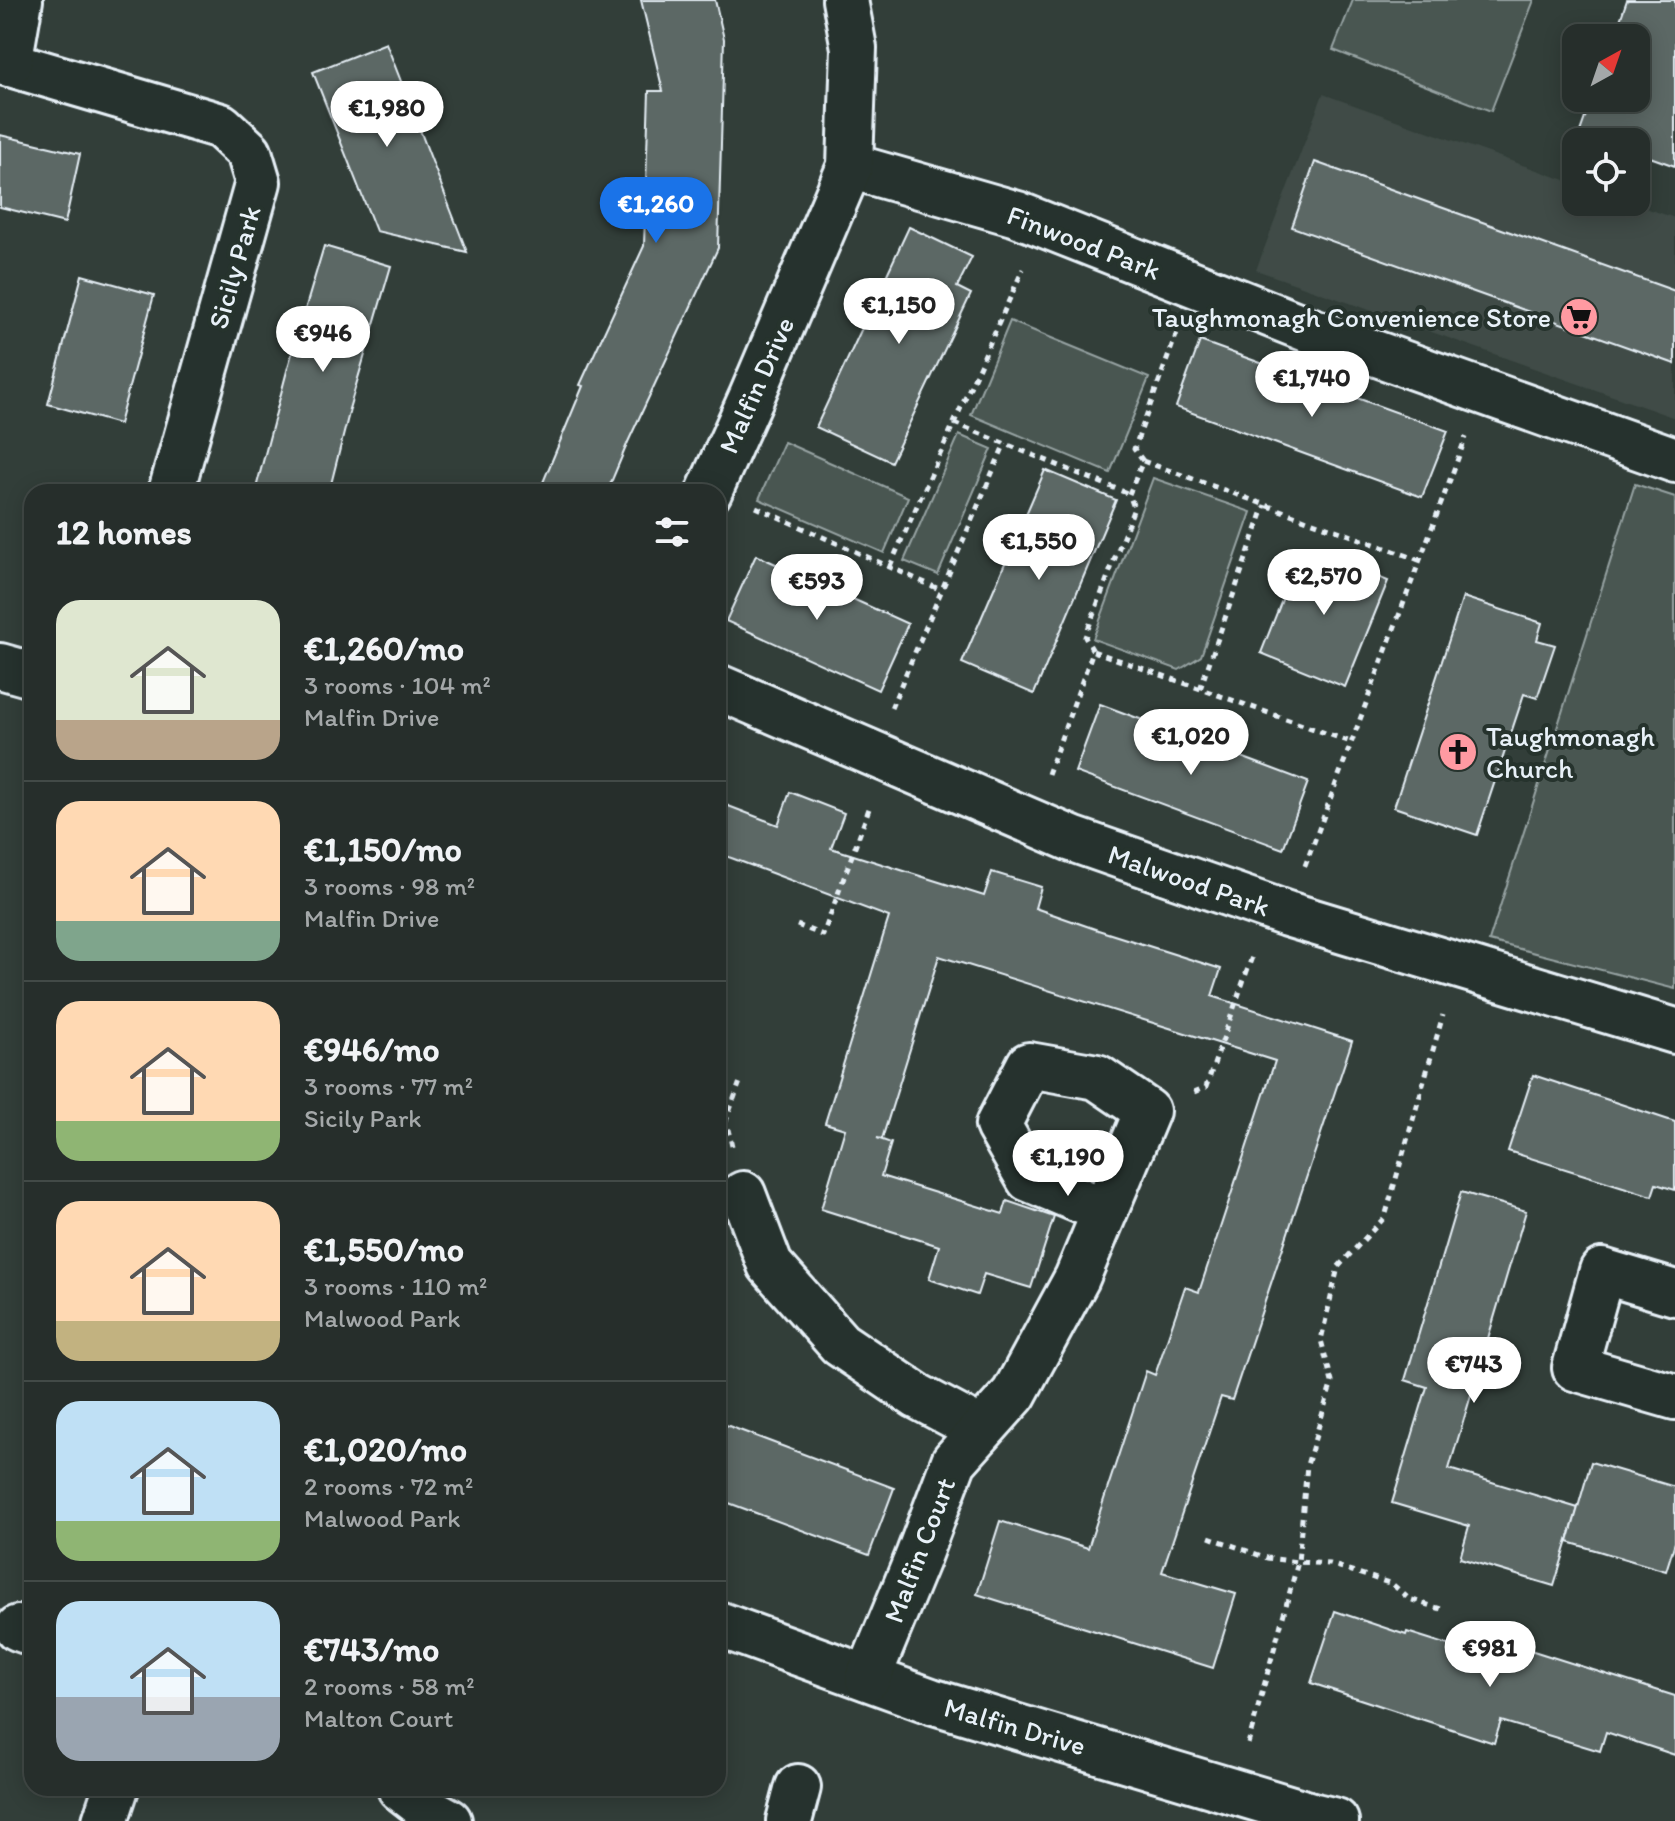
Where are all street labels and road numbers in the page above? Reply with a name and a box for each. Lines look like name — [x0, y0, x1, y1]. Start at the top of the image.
street label: Finwood Park — [1003, 197, 1165, 287]
street label: Sicily Park — [200, 201, 268, 333]
street label: Malfin Drive — [711, 311, 801, 459]
street label: Malwood Park — [1104, 836, 1274, 924]
street label: Malfin Court — [876, 1473, 962, 1627]
street label: Malfin Drive — [940, 1690, 1090, 1762]

